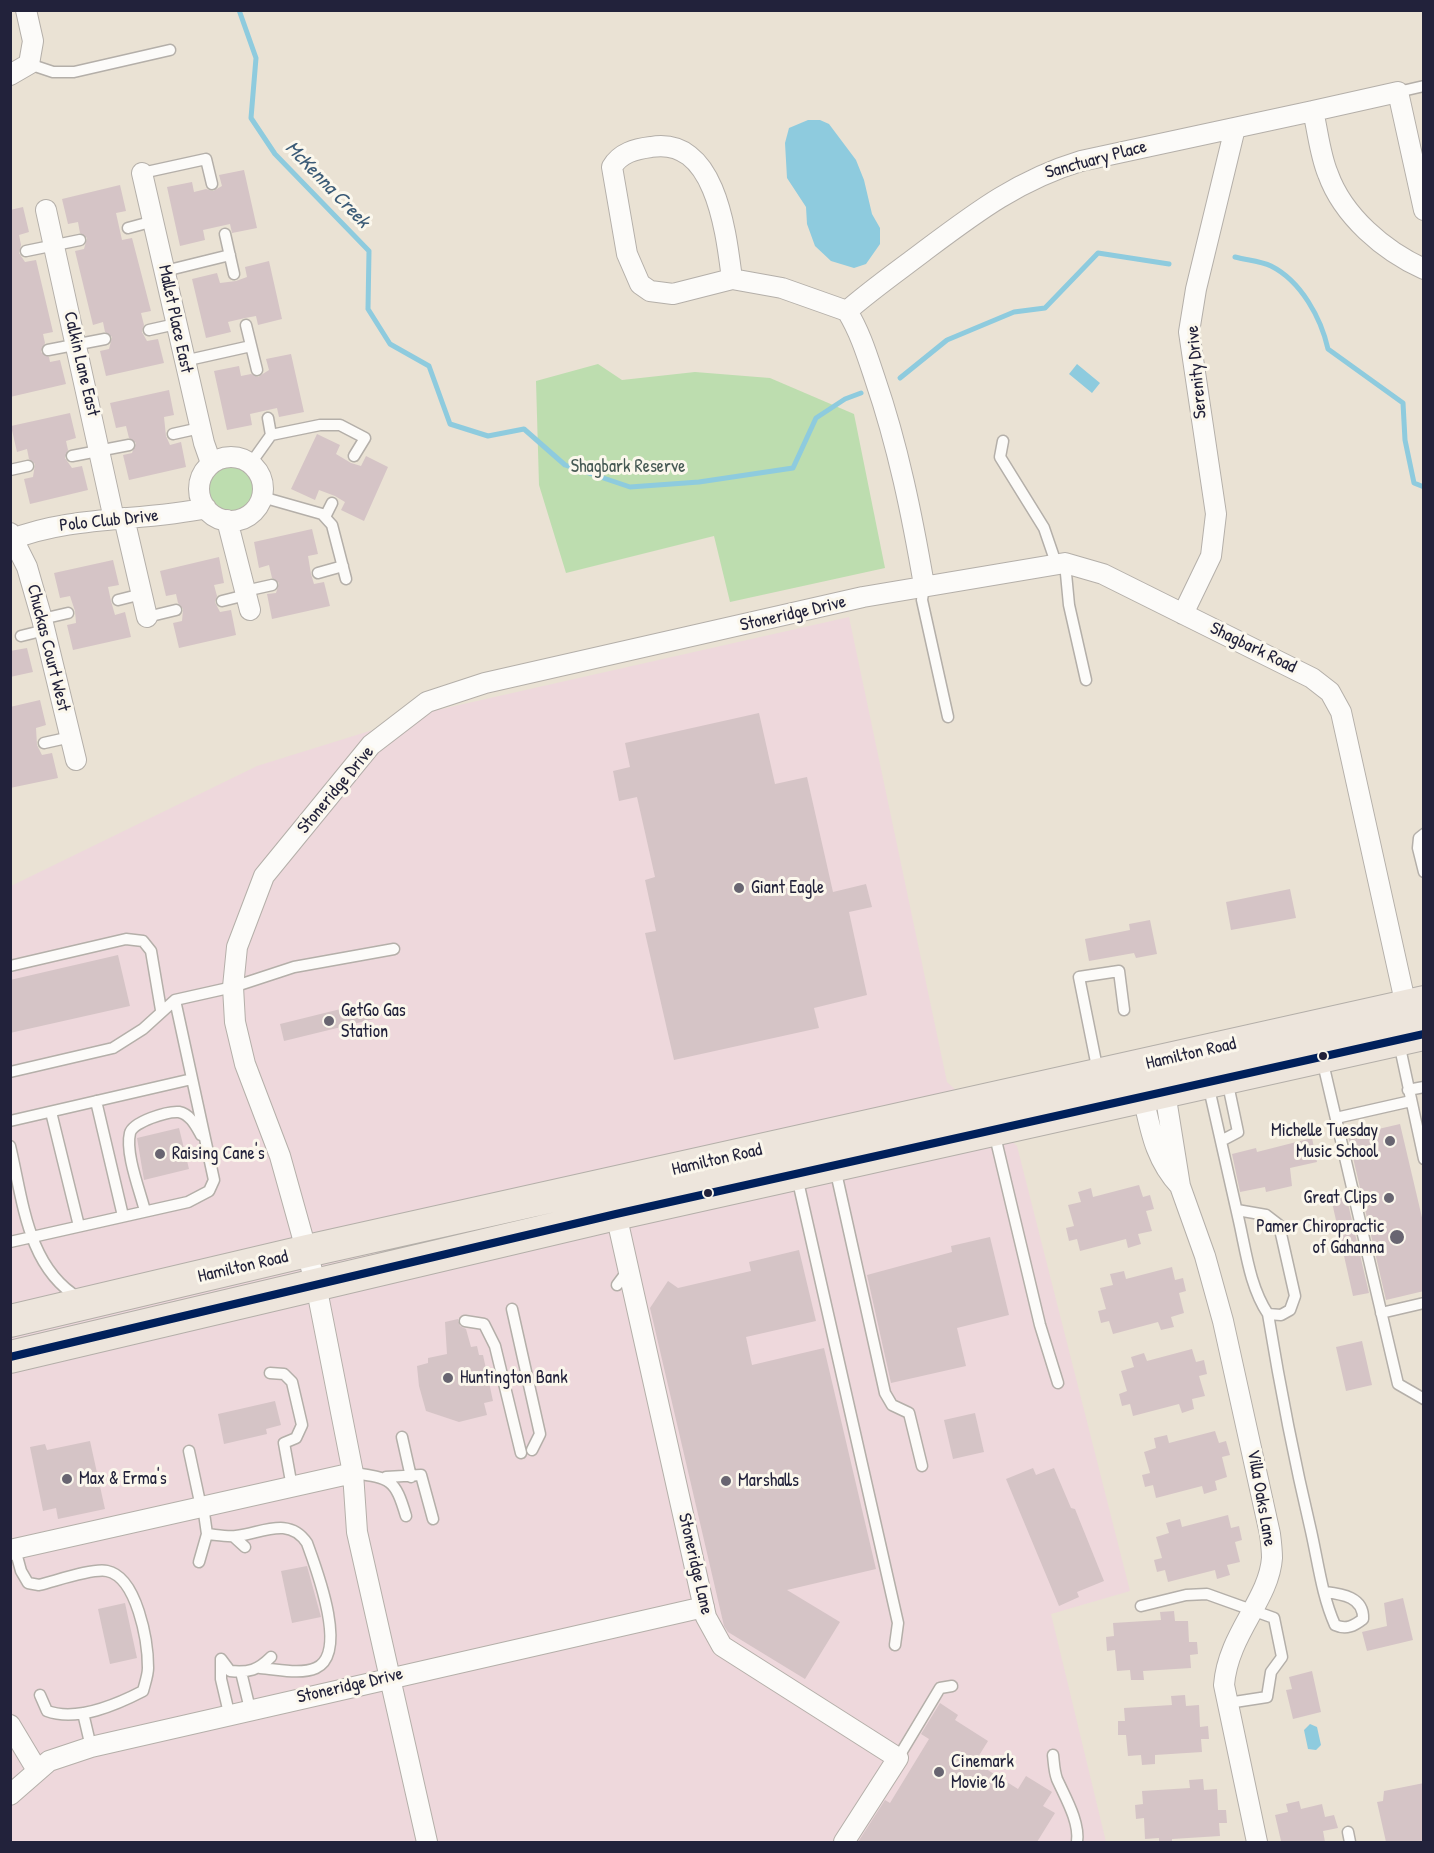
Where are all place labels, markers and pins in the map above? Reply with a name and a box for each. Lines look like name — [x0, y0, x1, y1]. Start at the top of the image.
place label: Giant Eagle — [751, 877, 824, 899]
marker: Giant Eagle — [732, 881, 746, 895]
place label: GetGo Gas Station — [341, 1000, 406, 1042]
marker: GetGo Gas Station — [322, 1014, 336, 1028]
unlabelled marker — [1317, 1050, 1329, 1062]
place label: Michelle Tuesday Music School — [1271, 1120, 1378, 1162]
marker: Michelle Tuesday Music School — [1383, 1134, 1397, 1148]
place label: Raising Cane's — [172, 1143, 265, 1165]
marker: Raising Cane's — [153, 1147, 167, 1161]
unlabelled marker — [702, 1187, 714, 1199]
place label: Great Clips — [1304, 1187, 1377, 1209]
marker: Great Clips — [1382, 1191, 1396, 1205]
place label: Pamer Chiropractic of Gahanna — [1256, 1216, 1384, 1258]
marker: Pamer Chiropractic of Gahanna — [1388, 1228, 1406, 1246]
place label: Huntington Bank — [460, 1367, 568, 1389]
marker: Huntington Bank — [441, 1371, 455, 1385]
place label: Max & Erma's — [79, 1468, 167, 1490]
place label: Marshalls — [738, 1470, 799, 1492]
marker: Max & Erma's — [60, 1472, 74, 1486]
marker: Marshalls — [719, 1474, 733, 1488]
place label: Cinemark Movie 16 — [951, 1751, 1014, 1794]
marker: Cinemark Movie 16 — [932, 1765, 946, 1779]

